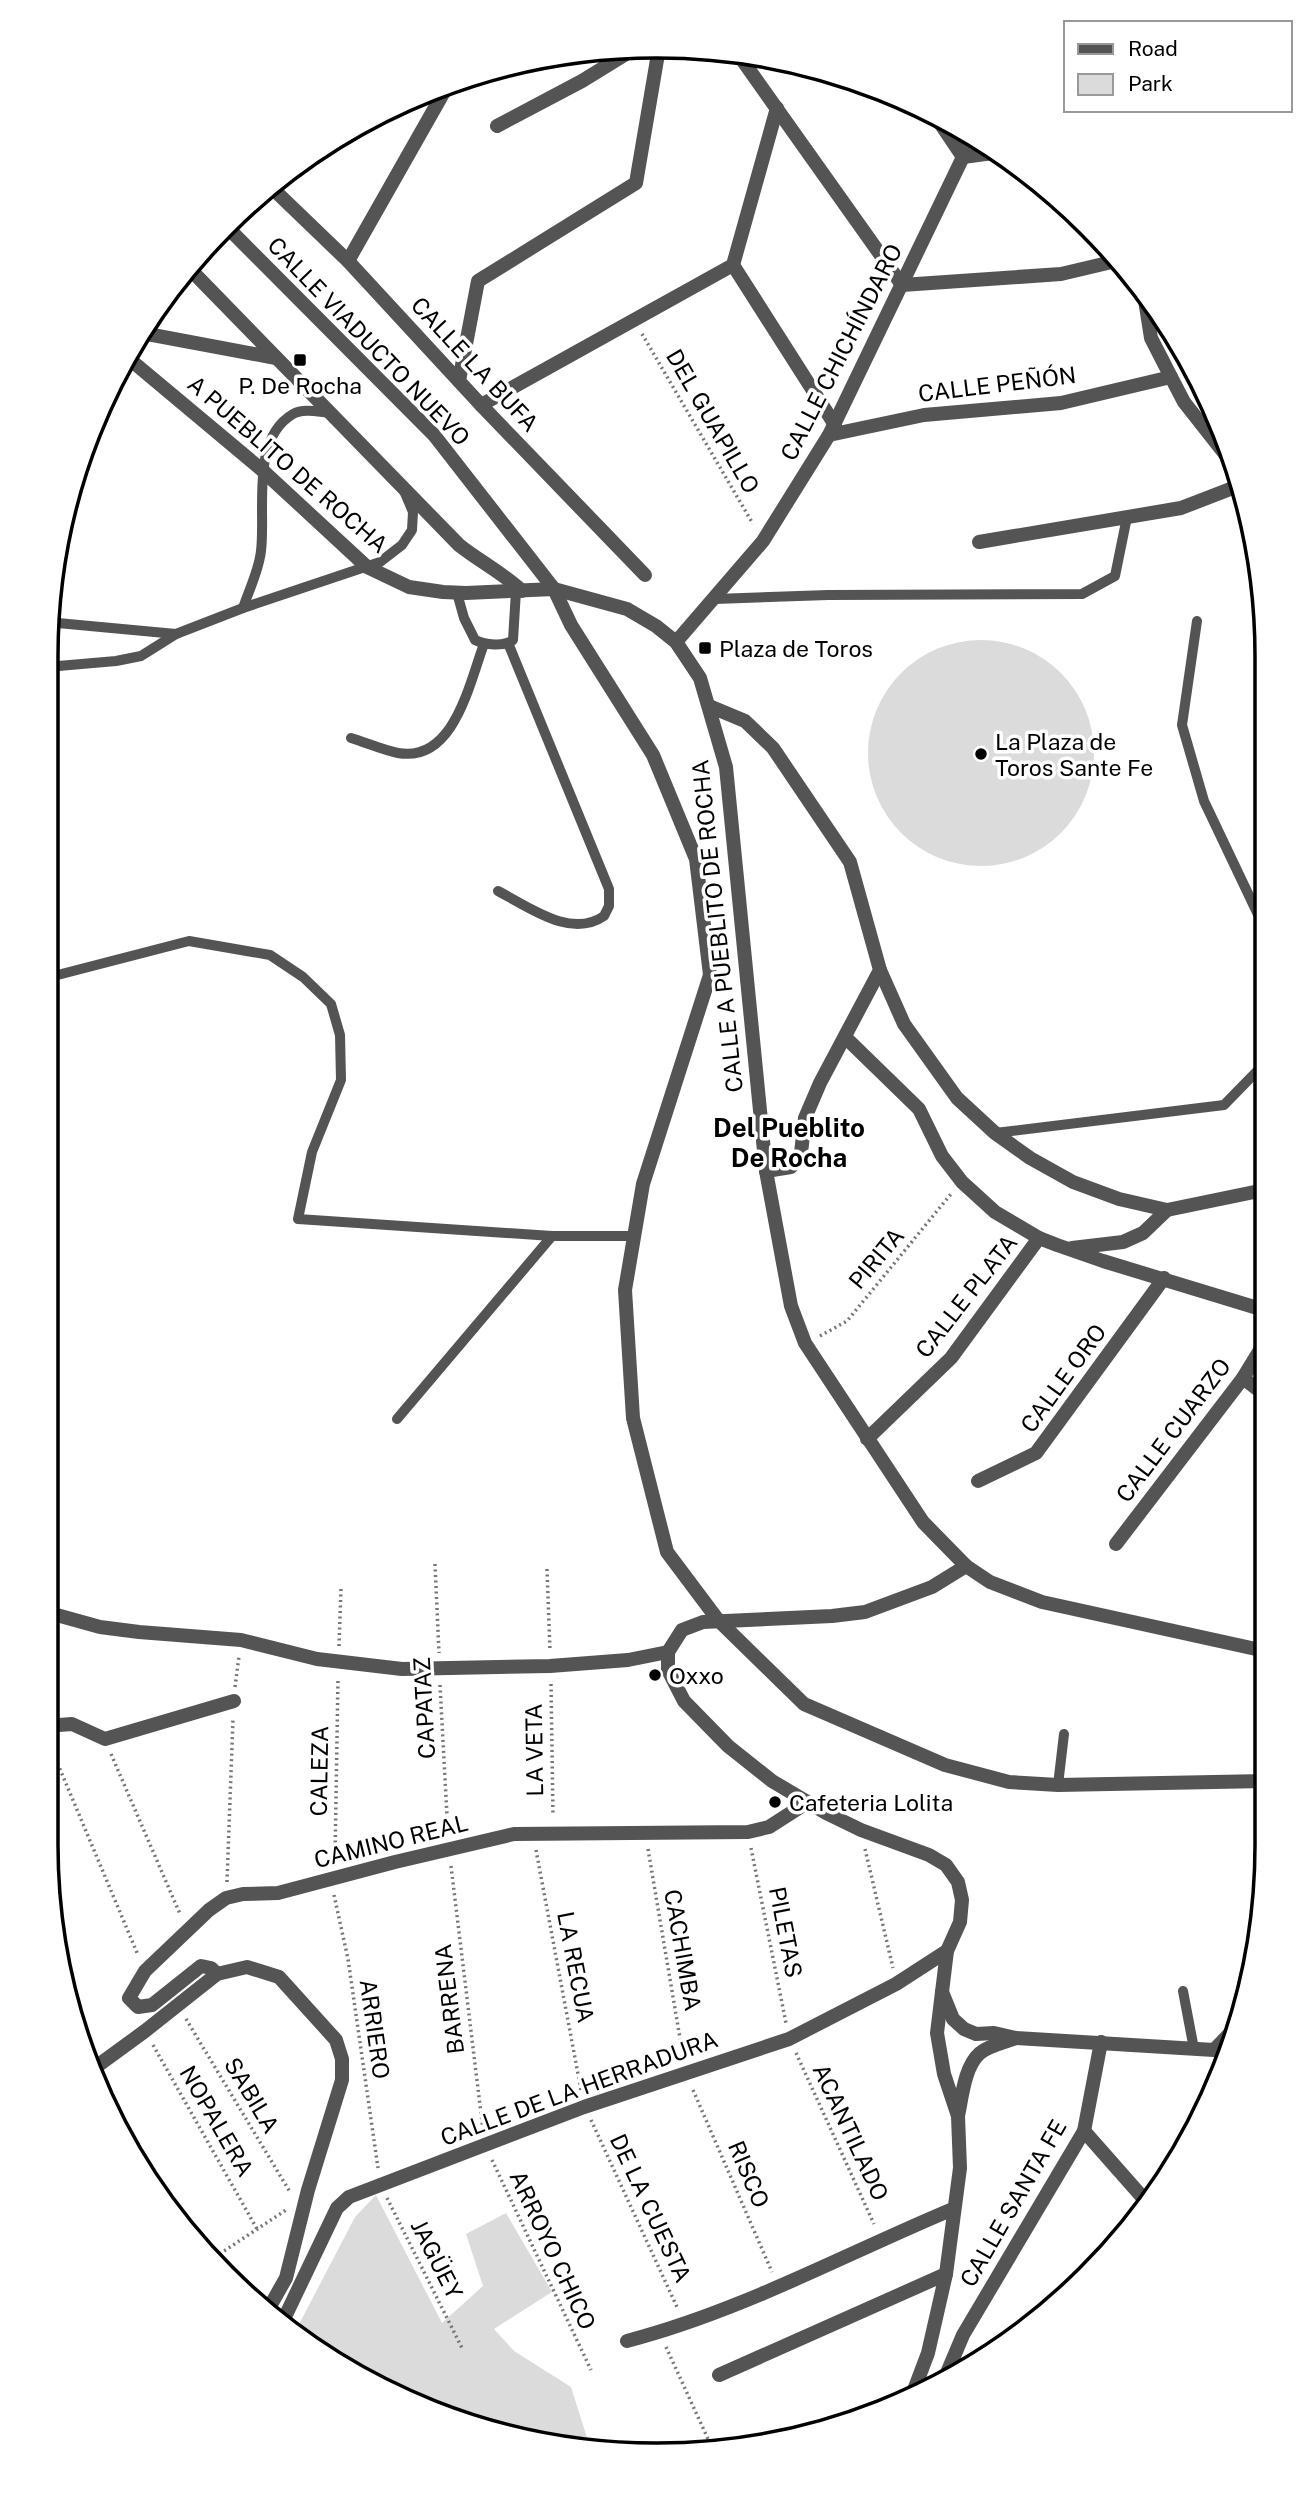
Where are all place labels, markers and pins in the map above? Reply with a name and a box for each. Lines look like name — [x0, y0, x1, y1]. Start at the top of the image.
marker: P. De Rocha — [292, 352, 308, 368]
place label: P. De Rocha — [238, 372, 362, 399]
place label: Plaza de Toros — [719, 635, 873, 662]
marker: Plaza de Toros — [697, 640, 713, 656]
place label: La Plaza de Toros Sante Fe — [995, 728, 1153, 781]
marker: La Plaza de Toros Sante Fe — [973, 746, 989, 762]
place label: Oxxo — [669, 1662, 724, 1689]
marker: Oxxo — [647, 1667, 663, 1683]
place label: Cafeteria Lolita — [789, 1789, 953, 1816]
marker: Cafeteria Lolita — [767, 1794, 783, 1810]

